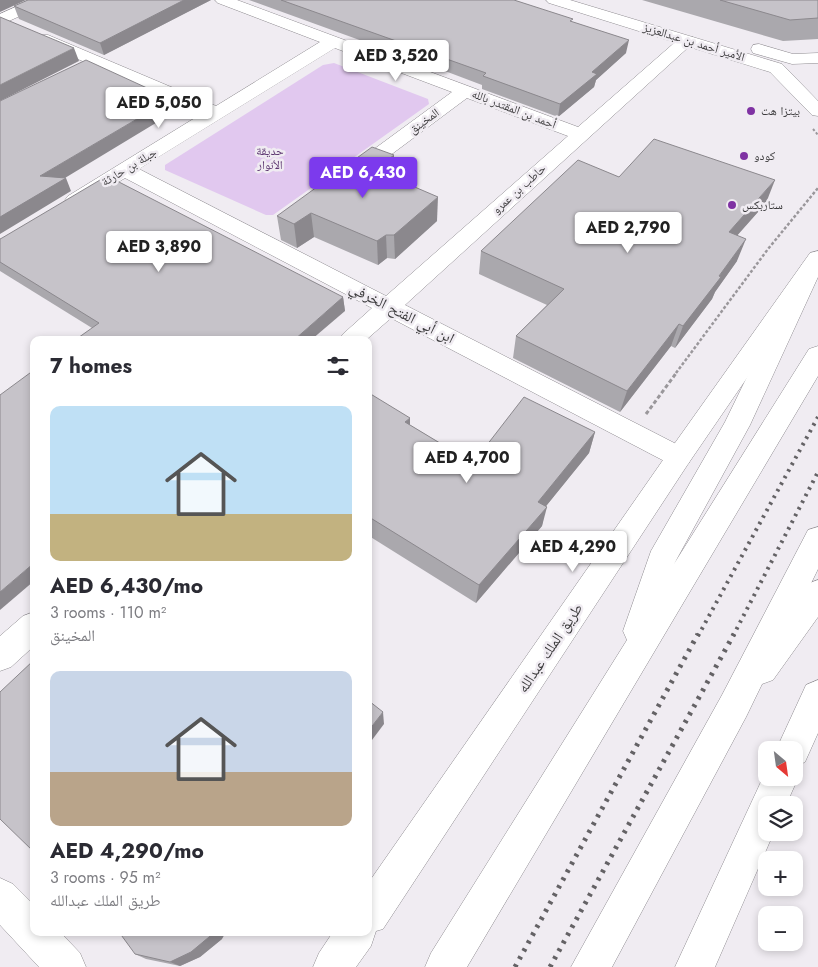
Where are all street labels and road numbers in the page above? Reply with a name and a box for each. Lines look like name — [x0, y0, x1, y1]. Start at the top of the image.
street label: الأمير أحمد بن عبدالعزيز — [640, 18, 747, 66]
street label: أحمد بن المقتدر بالله — [469, 85, 559, 133]
street label: المخينق — [405, 104, 443, 138]
street label: جبلة بن حارثة — [98, 143, 160, 191]
street label: حاطب بن عمرو — [488, 160, 550, 218]
street label: ابن أبي الفتح الخرفي — [345, 277, 458, 350]
street label: طريق الملك عبدالله — [512, 599, 588, 697]

